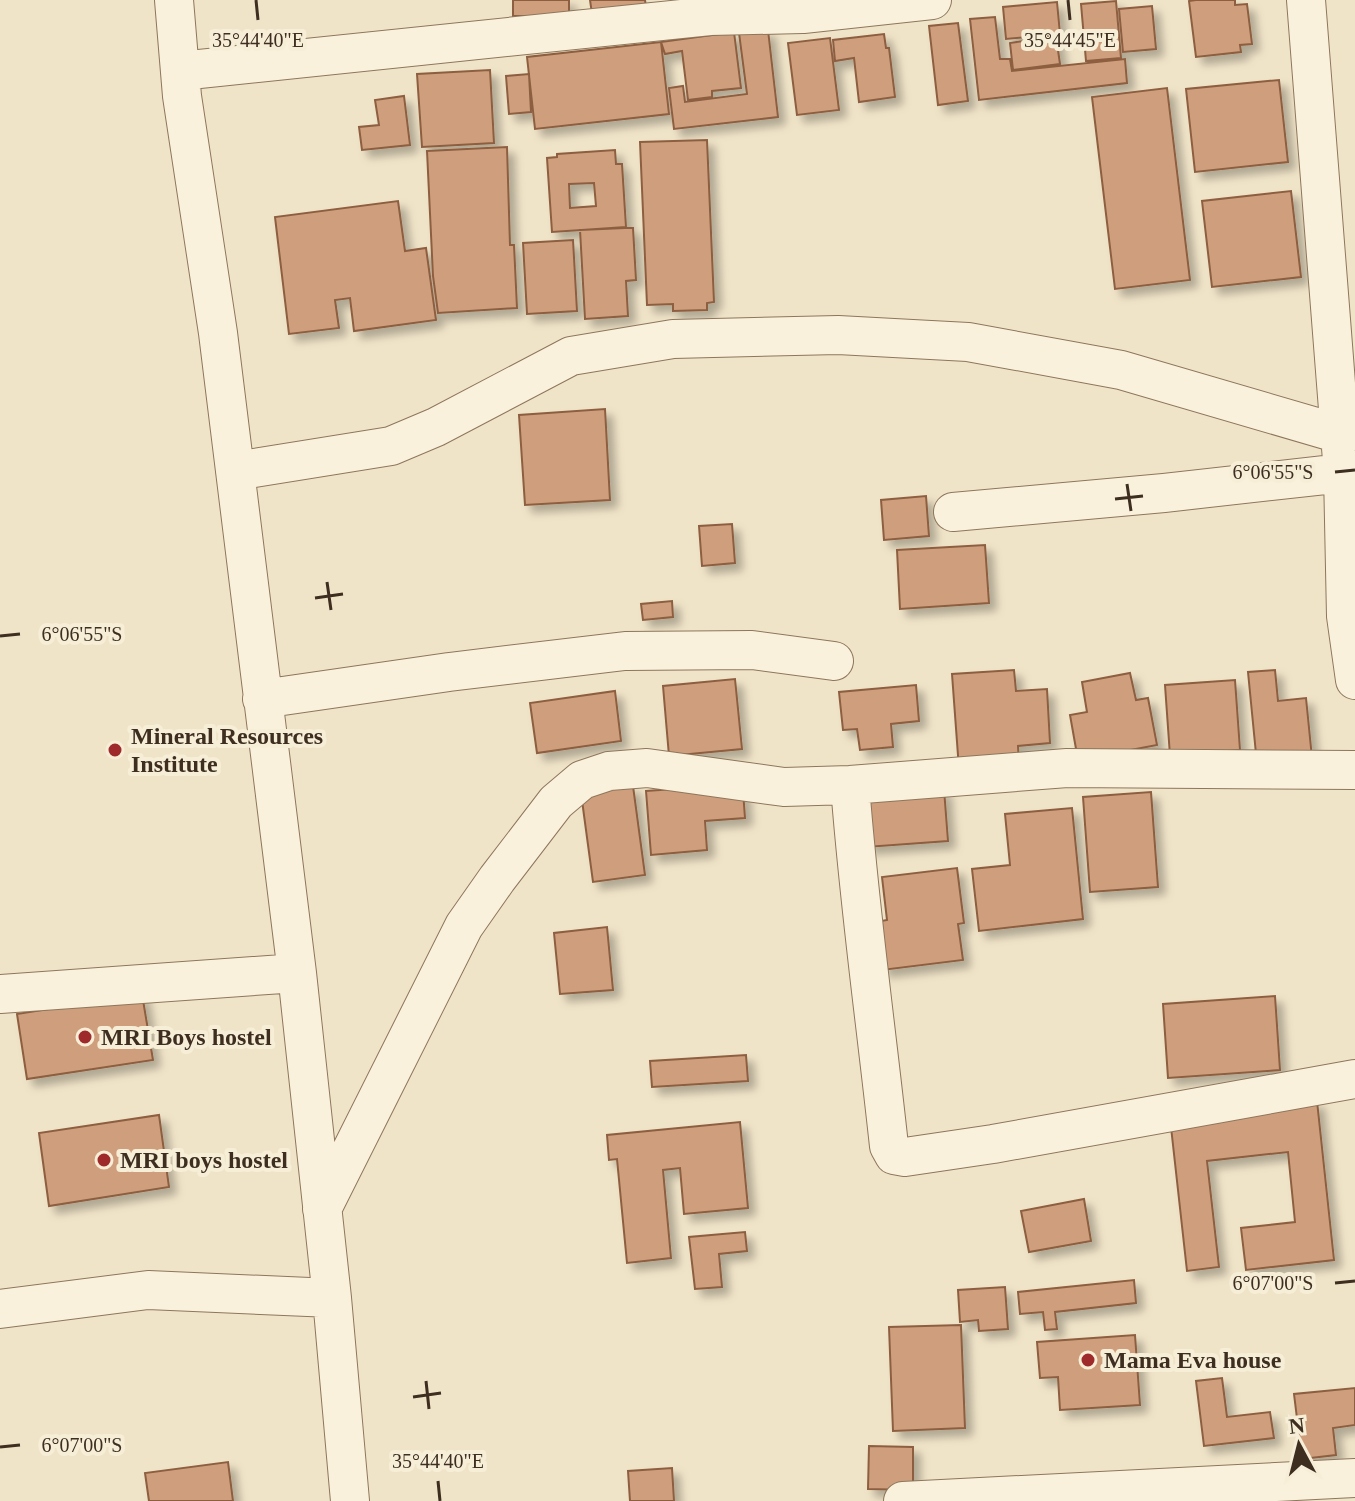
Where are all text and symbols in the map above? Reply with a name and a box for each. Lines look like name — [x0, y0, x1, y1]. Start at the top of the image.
text: 35°44'40"E — [212, 29, 304, 51]
text: 35°44'45"E — [1024, 29, 1116, 51]
text: 6°06'55"S — [1233, 461, 1313, 483]
text: 6°06'55"S — [42, 623, 122, 645]
place label: Mineral Resources Institute — [131, 723, 323, 777]
marker: Mineral Resources Institute — [106, 741, 124, 759]
place label: MRI Boys hostel — [101, 1024, 272, 1050]
marker: MRI Boys hostel — [76, 1028, 94, 1046]
place label: MRI boys hostel — [120, 1147, 288, 1173]
marker: MRI boys hostel — [95, 1151, 113, 1169]
text: 6°07'00"S — [1233, 1272, 1313, 1294]
place label: Mama Eva house — [1104, 1347, 1282, 1373]
marker: Mama Eva house — [1079, 1351, 1097, 1369]
north arrow — [1259, 1405, 1339, 1485]
text: N — [1287, 1412, 1306, 1439]
text: 6°07'00"S — [42, 1434, 122, 1456]
text: 35°44'40"E — [392, 1450, 484, 1472]

